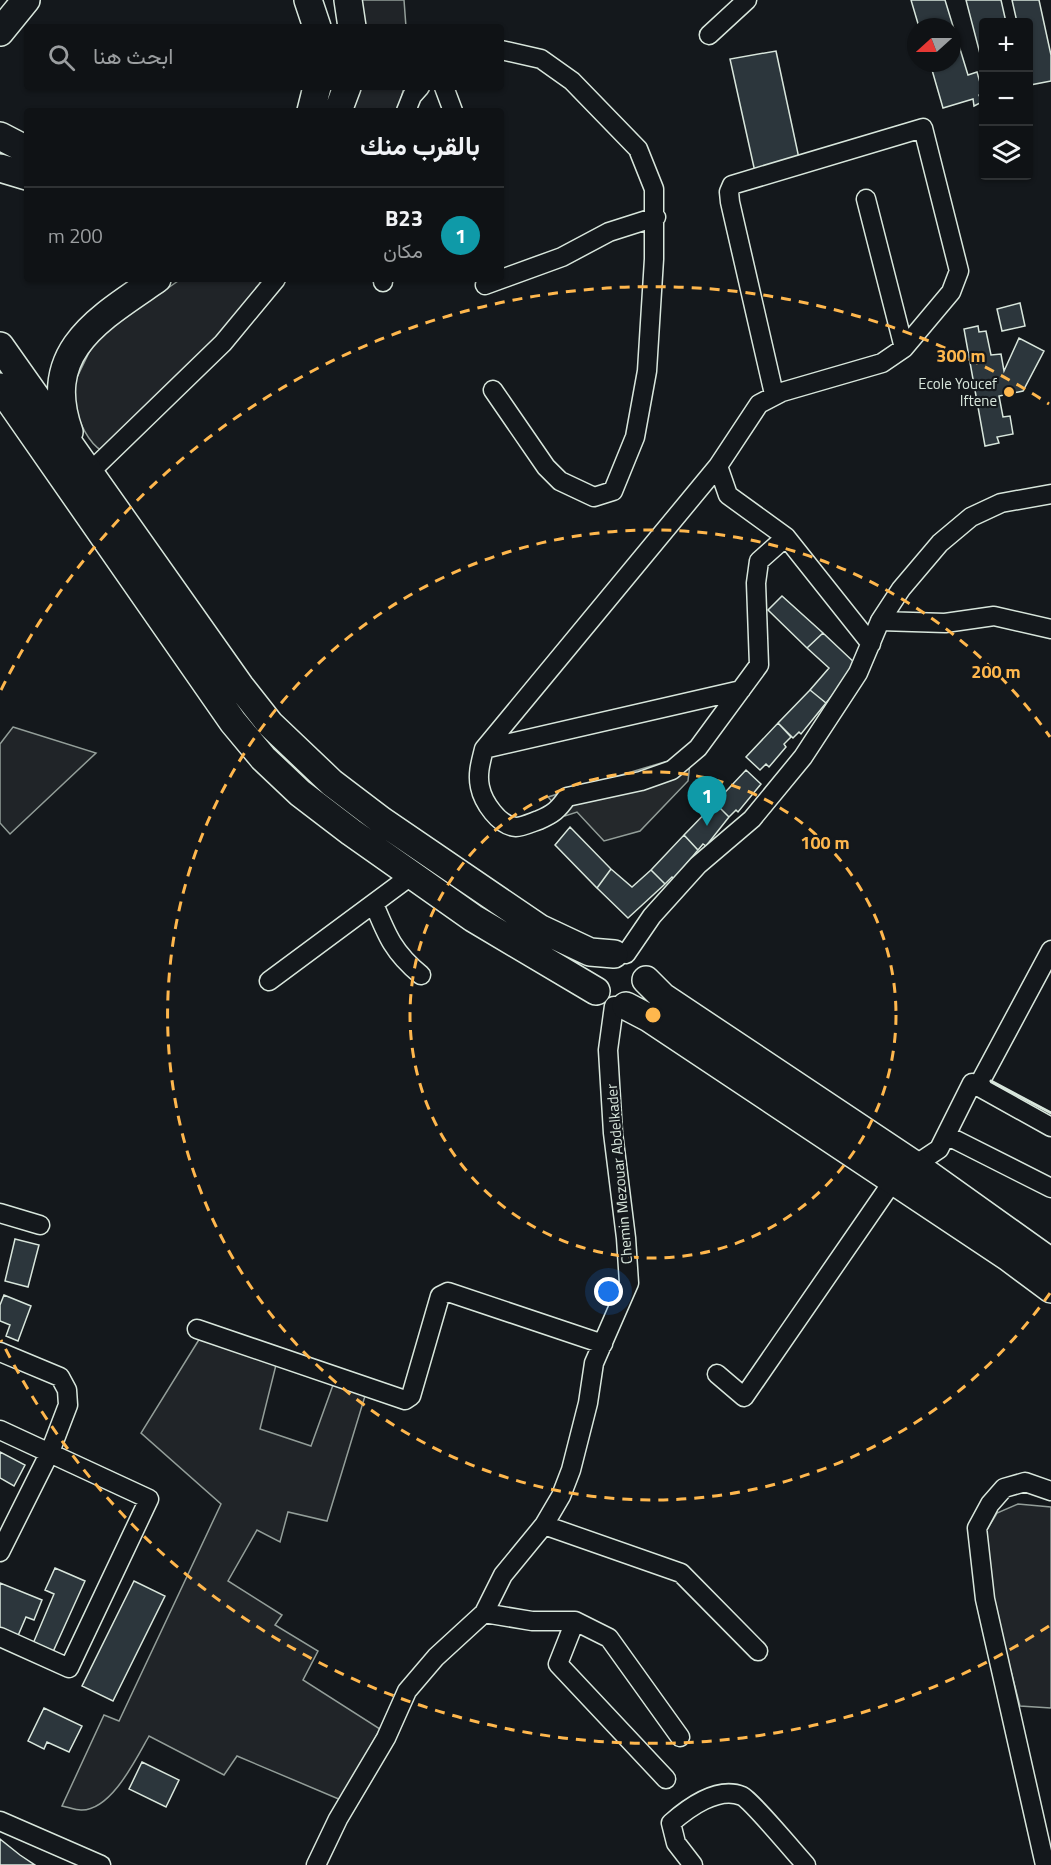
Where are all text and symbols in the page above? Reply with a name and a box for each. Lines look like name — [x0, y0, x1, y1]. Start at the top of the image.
north arrow — [907, 18, 961, 72]
map controls — [979, 18, 1033, 180]
button: + — [979, 18, 1033, 72]
search box — [24, 24, 504, 90]
text: ابحث هنا — [93, 39, 173, 73]
icon: search — [45, 41, 78, 74]
button: − — [979, 72, 1033, 126]
text: بالقرب منك — [360, 126, 480, 165]
button: layers — [979, 126, 1033, 180]
text: B23 — [385, 201, 423, 235]
text: 200 m — [48, 220, 103, 251]
text: 1 — [455, 220, 466, 251]
text: مكان — [383, 235, 423, 266]
text: 300 m — [936, 342, 986, 369]
place label: Ecole Youcef Iftene — [918, 372, 997, 412]
marker: Ecole Youcef Iftene — [1002, 385, 1016, 399]
text: 200 m — [971, 658, 1021, 685]
pin: 1 — [688, 776, 726, 826]
text: 100 m — [800, 829, 850, 856]
centre of rings — [643, 1005, 663, 1025]
street label: Chemin Mezouar Abdelkader — [600, 1083, 638, 1265]
your location — [594, 1277, 623, 1306]

